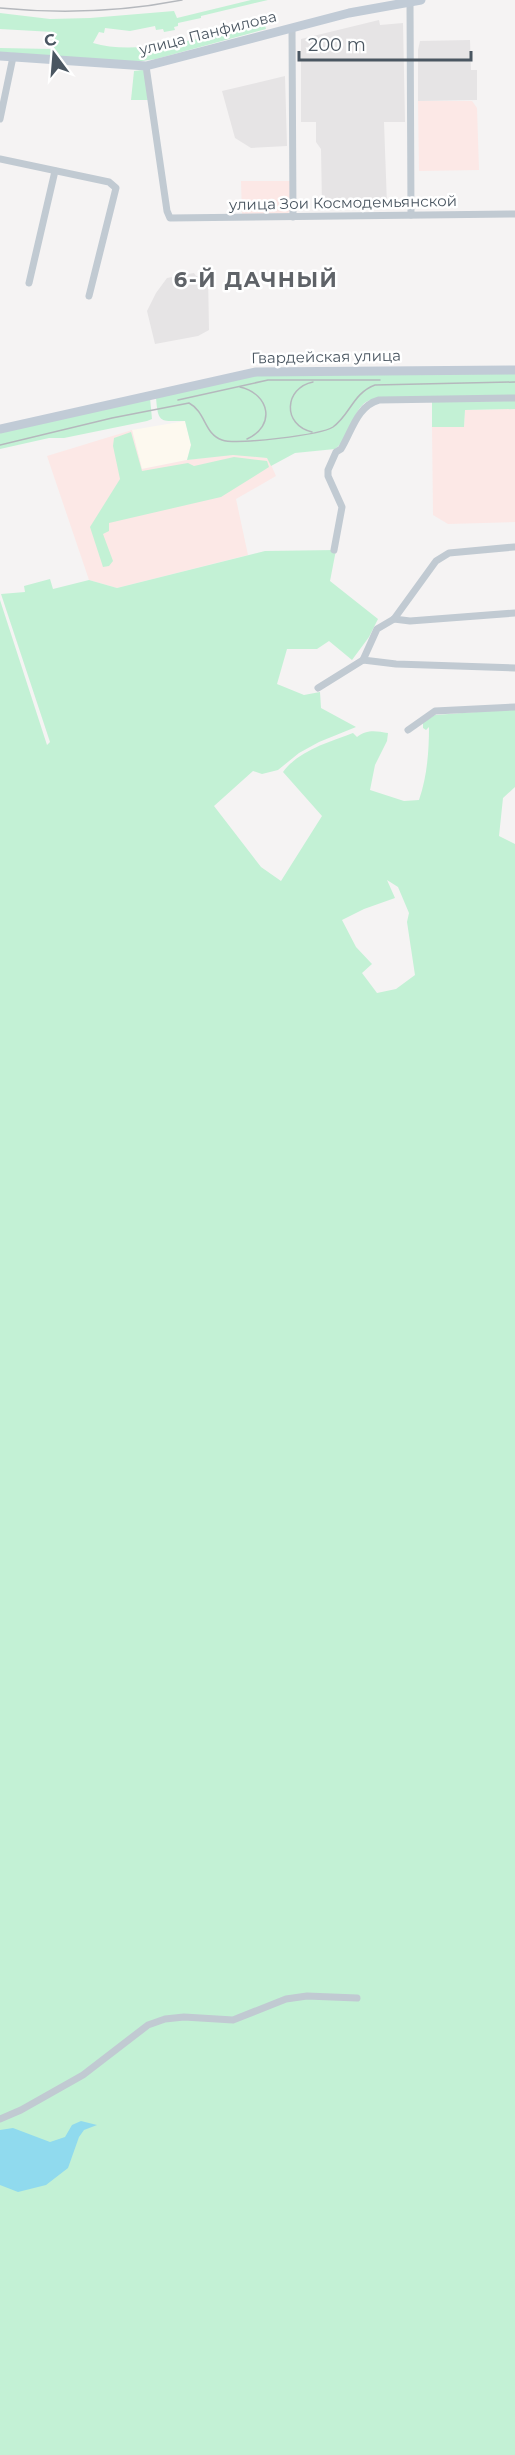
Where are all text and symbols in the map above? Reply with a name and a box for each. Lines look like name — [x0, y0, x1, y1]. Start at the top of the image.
street label: улица Панфилова — [136, 6, 279, 59]
north arrow — [24, 24, 84, 84]
scale bar — [299, 24, 472, 62]
text: С — [42, 29, 59, 51]
text: 200 m — [308, 34, 366, 56]
street label: улица Зои Космодемьянской — [228, 191, 457, 214]
district label: 6-Й ДАЧНЫЙ — [174, 267, 338, 292]
street label: Гвардейская улица — [251, 346, 401, 367]

